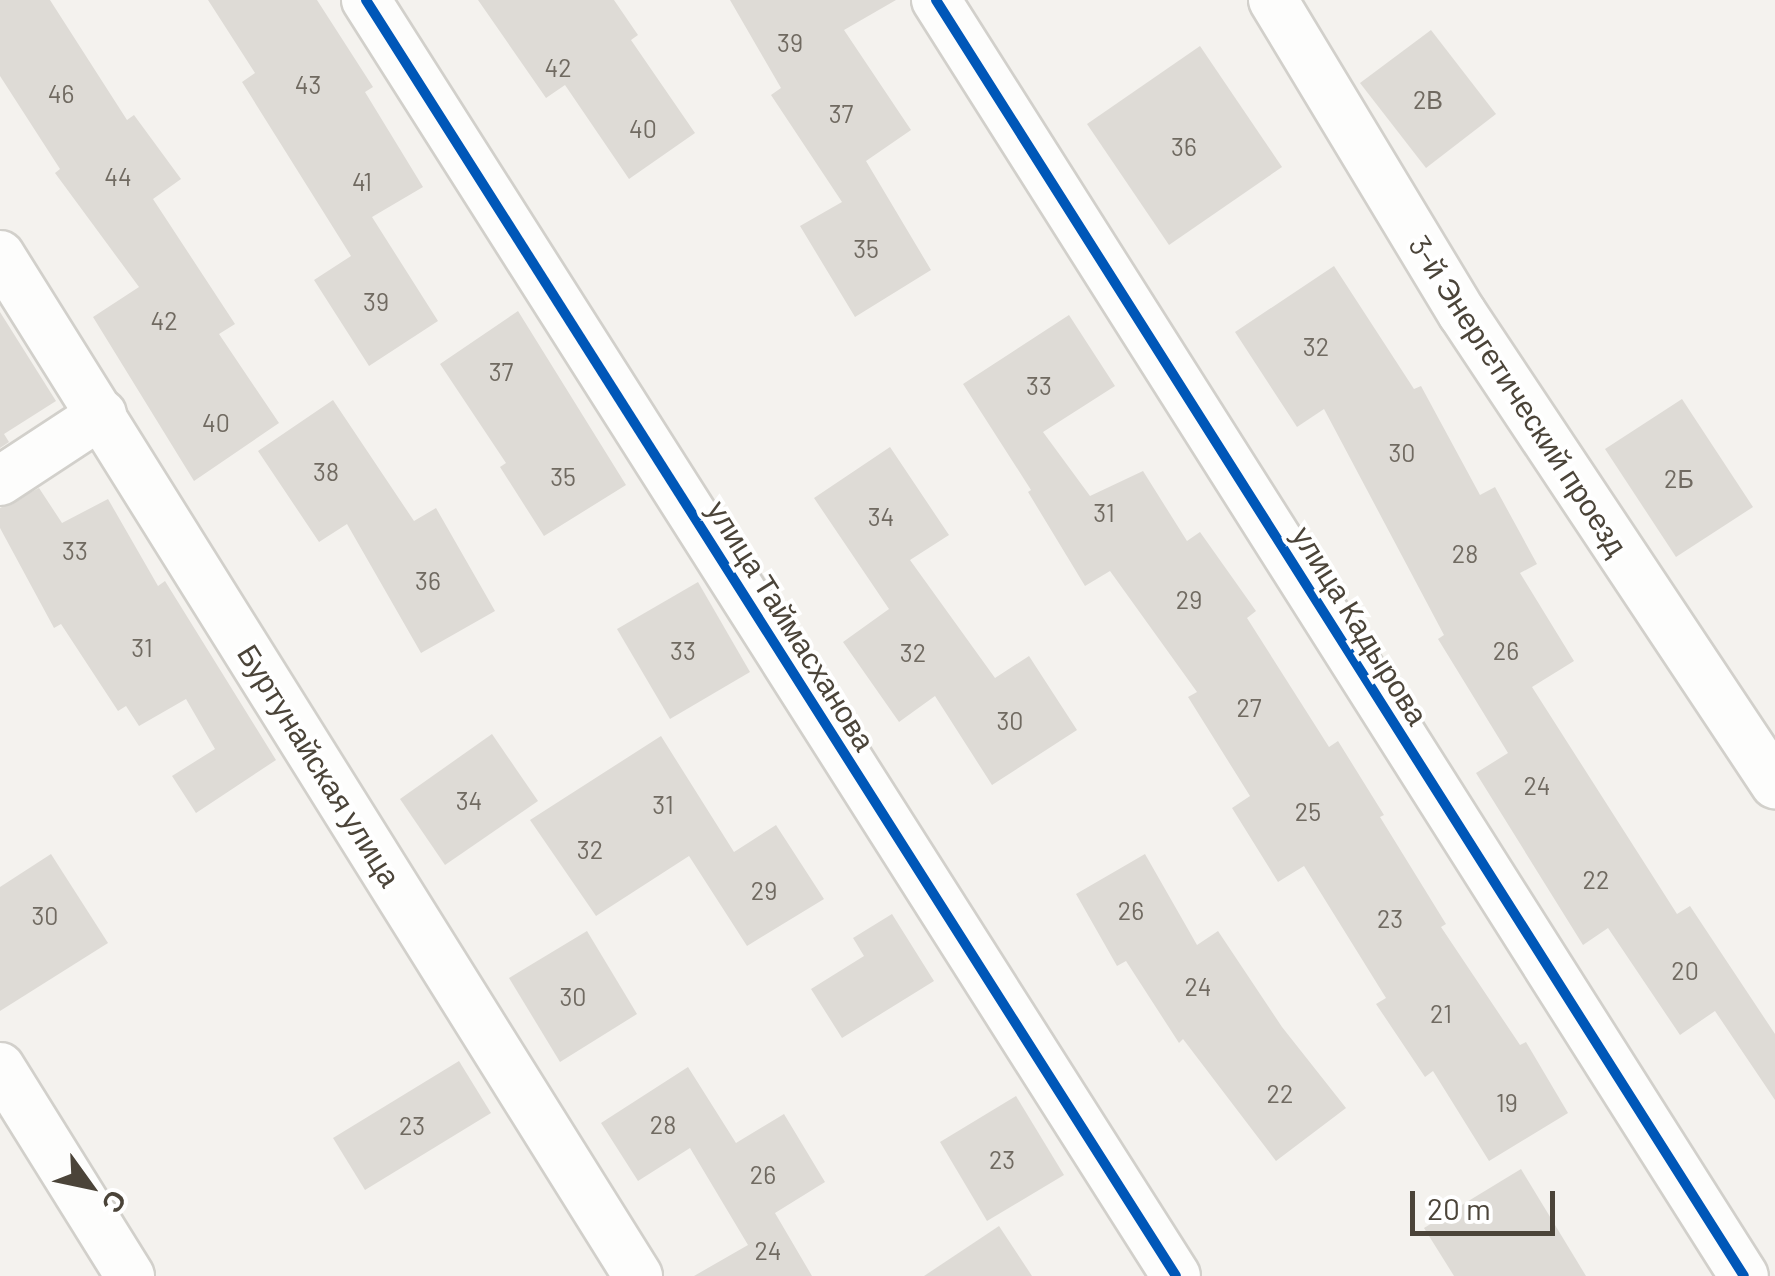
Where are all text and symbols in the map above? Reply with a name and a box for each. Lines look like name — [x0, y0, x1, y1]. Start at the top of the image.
house number: 39 — [777, 27, 803, 57]
house number: 42 — [544, 52, 572, 82]
house number: 43 — [295, 69, 321, 99]
house number: 46 — [48, 78, 74, 108]
house number: 2В — [1413, 84, 1443, 114]
house number: 37 — [829, 98, 853, 128]
house number: 40 — [629, 113, 657, 143]
house number: 36 — [1171, 131, 1197, 161]
house number: 44 — [104, 161, 132, 191]
house number: 41 — [352, 166, 372, 196]
street label: 3-й Энергетический проезд — [1402, 228, 1636, 562]
house number: 35 — [853, 233, 879, 263]
house number: 39 — [363, 286, 389, 316]
house number: 42 — [150, 305, 178, 335]
house number: 32 — [1303, 331, 1329, 361]
house number: 37 — [489, 356, 513, 386]
house number: 33 — [1026, 370, 1052, 400]
house number: 40 — [202, 407, 230, 437]
house number: 30 — [1389, 437, 1415, 467]
house number: 38 — [313, 456, 339, 486]
house number: 35 — [550, 461, 576, 491]
house number: 2Б — [1664, 463, 1694, 493]
street label: улица Таймасханова — [700, 493, 884, 757]
house number: 31 — [1093, 497, 1115, 527]
house number: 34 — [868, 501, 894, 531]
street label: улица Кадырова — [1285, 519, 1437, 731]
house number: 33 — [62, 535, 88, 565]
house number: 28 — [1452, 538, 1478, 568]
house number: 36 — [415, 565, 441, 595]
house number: 29 — [1176, 584, 1202, 614]
house number: 31 — [131, 632, 153, 662]
house number: 33 — [670, 635, 696, 665]
house number: 26 — [1493, 635, 1519, 665]
street label: Буртунайская улица — [231, 637, 409, 893]
house number: 32 — [900, 637, 926, 667]
house number: 27 — [1236, 692, 1262, 722]
house number: 30 — [997, 705, 1023, 735]
house number: 24 — [1523, 770, 1551, 800]
house number: 34 — [456, 785, 482, 815]
house number: 31 — [652, 789, 674, 819]
house number: 25 — [1295, 796, 1321, 826]
house number: 32 — [577, 834, 603, 864]
house number: 22 — [1583, 864, 1609, 894]
house number: 29 — [751, 875, 777, 905]
house number: 26 — [1118, 895, 1144, 925]
house number: 30 — [32, 900, 58, 930]
house number: 23 — [1377, 903, 1403, 933]
house number: 20 — [1671, 955, 1699, 985]
house number: 24 — [1184, 971, 1212, 1001]
house number: 30 — [560, 981, 586, 1011]
house number: 21 — [1430, 998, 1452, 1028]
house number: 22 — [1267, 1078, 1293, 1108]
house number: 19 — [1496, 1087, 1518, 1117]
house number: 28 — [650, 1109, 676, 1139]
house number: 23 — [399, 1110, 425, 1140]
north arrow — [40, 1136, 140, 1236]
house number: 23 — [989, 1144, 1015, 1174]
house number: 26 — [750, 1159, 776, 1189]
scale bar — [1415, 1171, 1560, 1233]
text: С — [95, 1185, 135, 1220]
text: 20 m — [1427, 1190, 1491, 1226]
house number: 24 — [754, 1235, 782, 1265]

